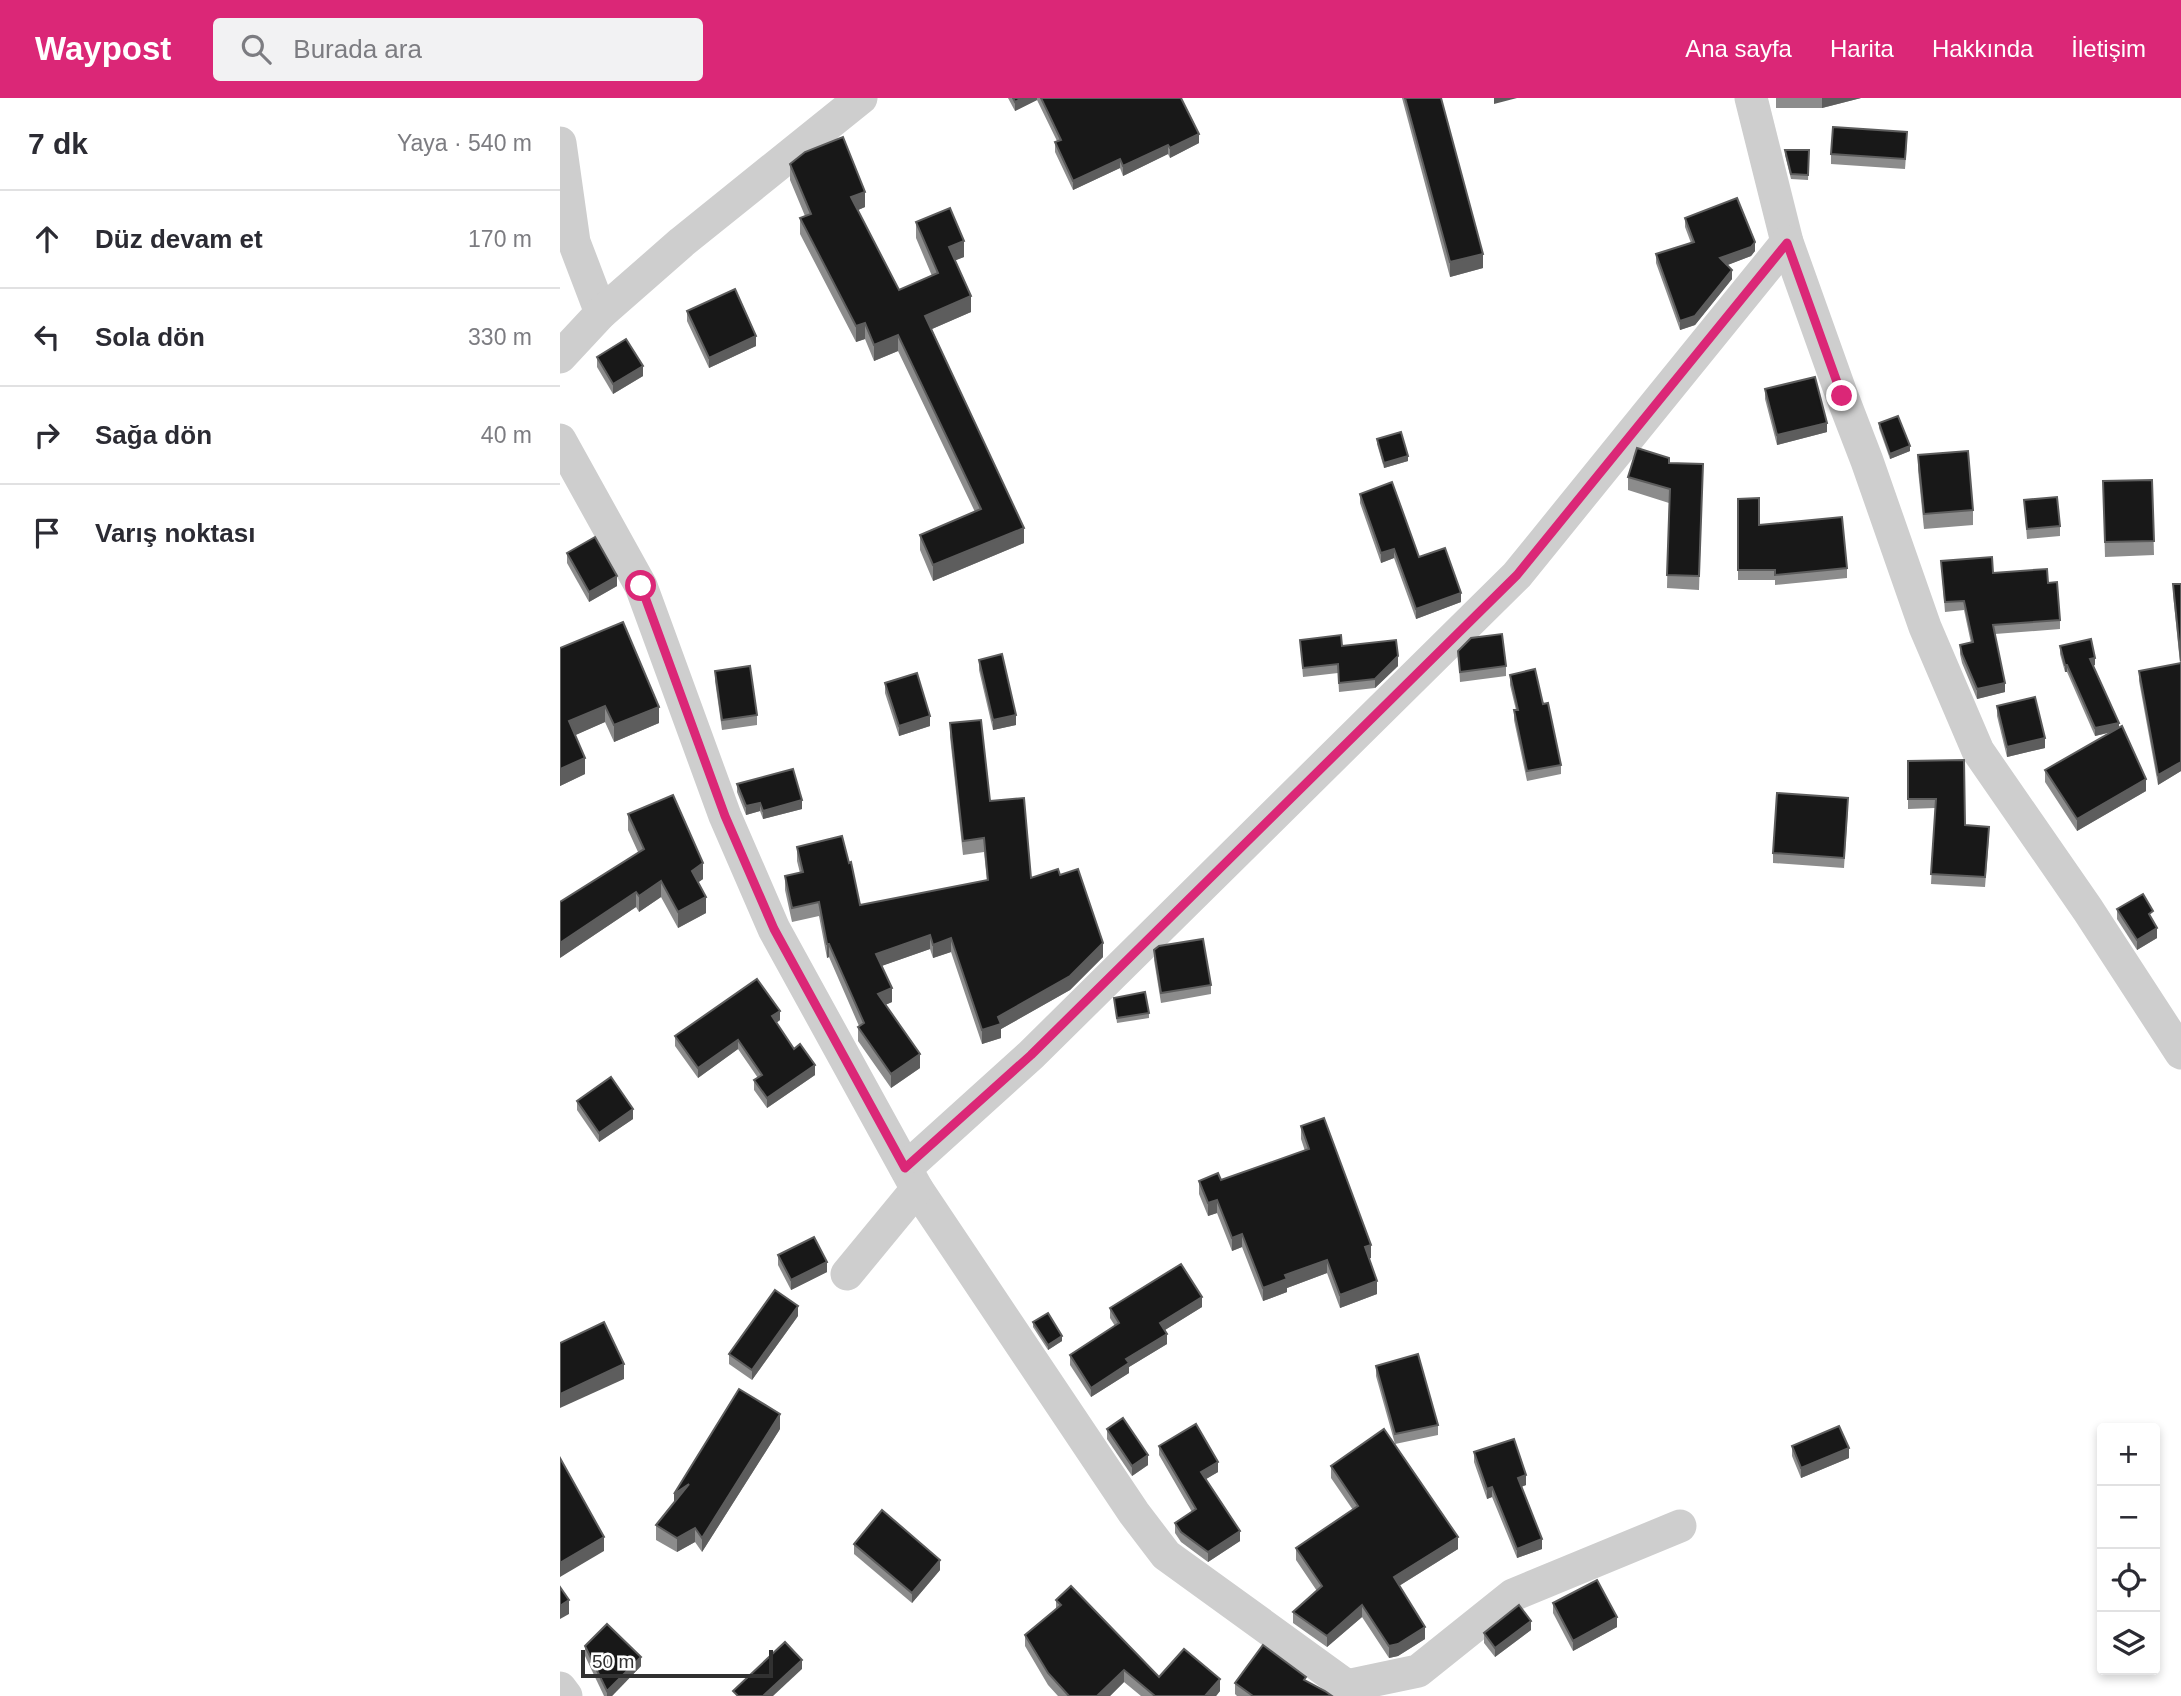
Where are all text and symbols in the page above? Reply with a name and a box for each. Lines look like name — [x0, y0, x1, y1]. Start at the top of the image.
search box — [213, 18, 703, 81]
text: Waypost — [35, 30, 171, 67]
icon: search — [237, 30, 275, 68]
text: Burada ara — [293, 34, 422, 64]
text: Ana sayfa — [1685, 35, 1792, 62]
text: Harita — [1830, 35, 1894, 62]
text: Hakkında — [1932, 35, 2033, 62]
text: İletişim — [2071, 35, 2146, 62]
text: 7 dk — [28, 127, 88, 160]
text: Yaya · 540 m — [397, 130, 532, 156]
icon: ahead — [28, 220, 66, 258]
text: Düz devam et — [95, 224, 263, 254]
text: 170 m — [468, 226, 532, 252]
icon: left — [28, 318, 66, 356]
text: Sola dön — [95, 322, 205, 352]
text: 330 m — [468, 324, 532, 350]
route end — [1826, 380, 1857, 411]
icon: right — [28, 416, 66, 454]
text: Sağa dön — [95, 420, 212, 450]
text: 40 m — [481, 422, 532, 448]
icon: arrive — [28, 514, 66, 552]
text: Varış noktası — [95, 518, 255, 548]
route start — [625, 570, 656, 601]
map controls — [2097, 1423, 2160, 1675]
button: + — [2097, 1423, 2160, 1486]
button: − — [2097, 1486, 2160, 1549]
button: locate — [2097, 1549, 2160, 1612]
button: layers — [2097, 1612, 2160, 1675]
scale bar — [581, 1647, 774, 1679]
text: 50 m — [592, 1651, 634, 1672]

